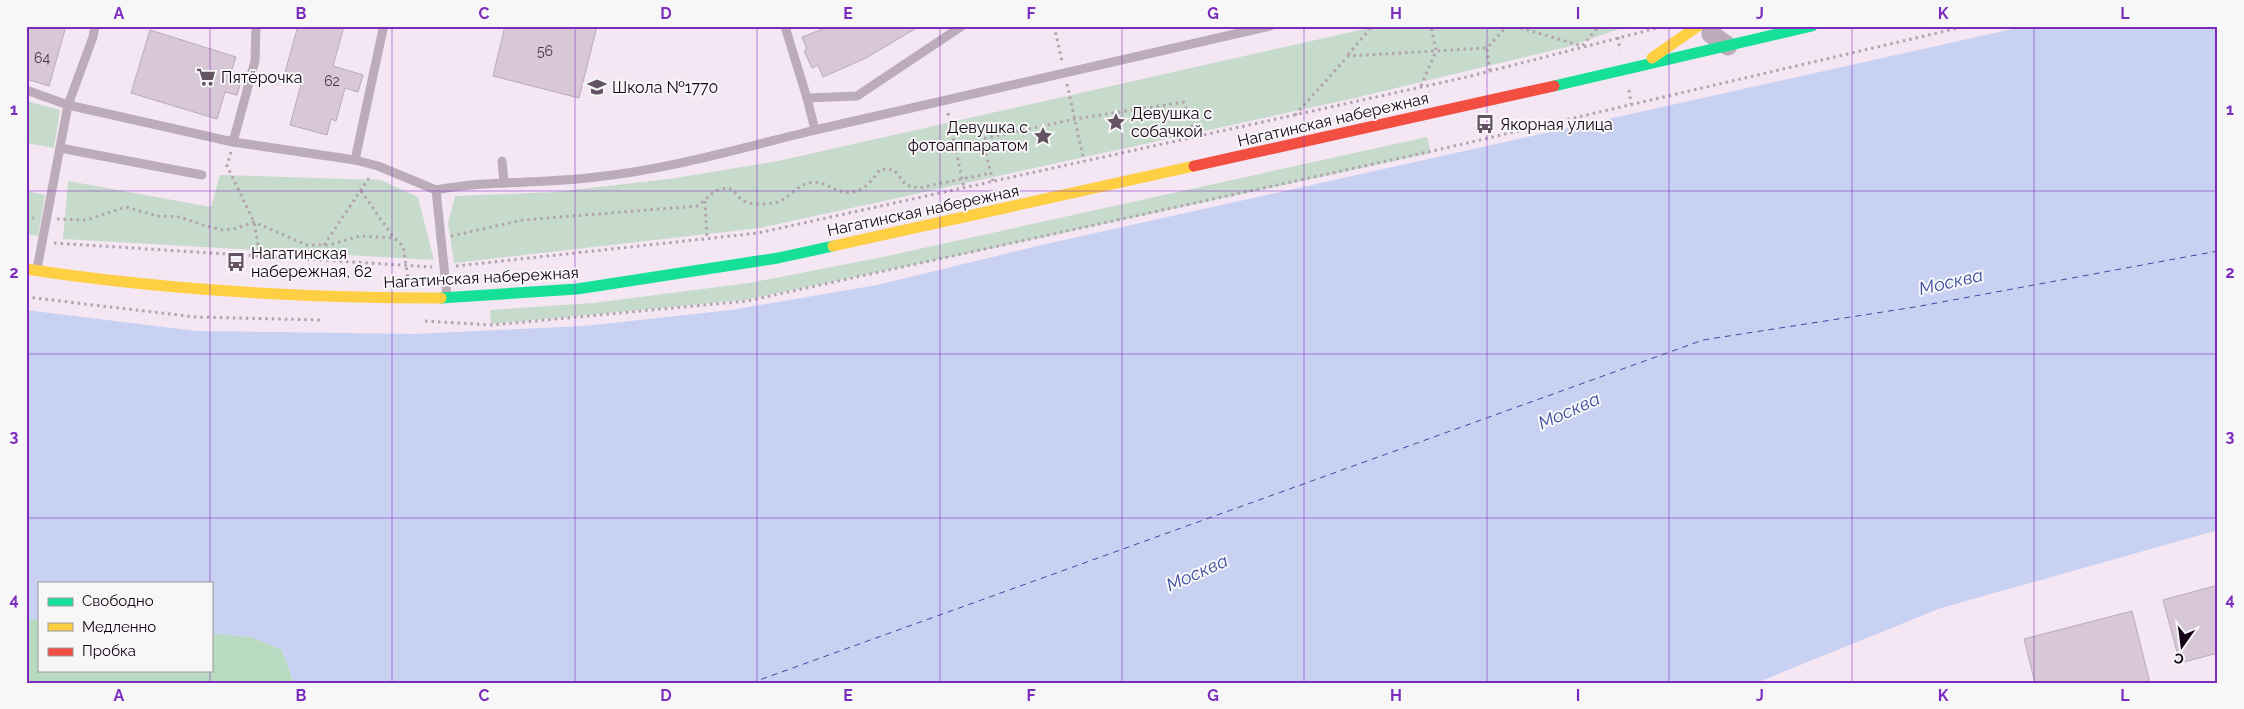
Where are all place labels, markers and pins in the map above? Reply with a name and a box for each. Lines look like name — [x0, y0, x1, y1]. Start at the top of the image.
supermarket icon: Пятёрочка — [195, 66, 217, 88]
place label: Пятёрочка — [221, 68, 302, 87]
school or university icon: Школа №1770 — [586, 76, 608, 98]
place label: Школа №1770 — [612, 78, 718, 97]
place label: Девушка с собачкой — [1131, 104, 1212, 141]
place icon: Девушка с собачкой — [1105, 111, 1127, 133]
bus stop icon: Якорная улица — [1474, 113, 1496, 135]
place label: Якорная улица — [1500, 115, 1613, 134]
place label: Девушка с фотоаппаратом — [908, 118, 1028, 155]
place icon: Девушка с фотоаппаратом — [1032, 125, 1054, 147]
place label: Нагатинская набережная, 62 — [251, 244, 372, 281]
bus stop icon: Нагатинская набережная, 62 — [225, 251, 247, 273]

